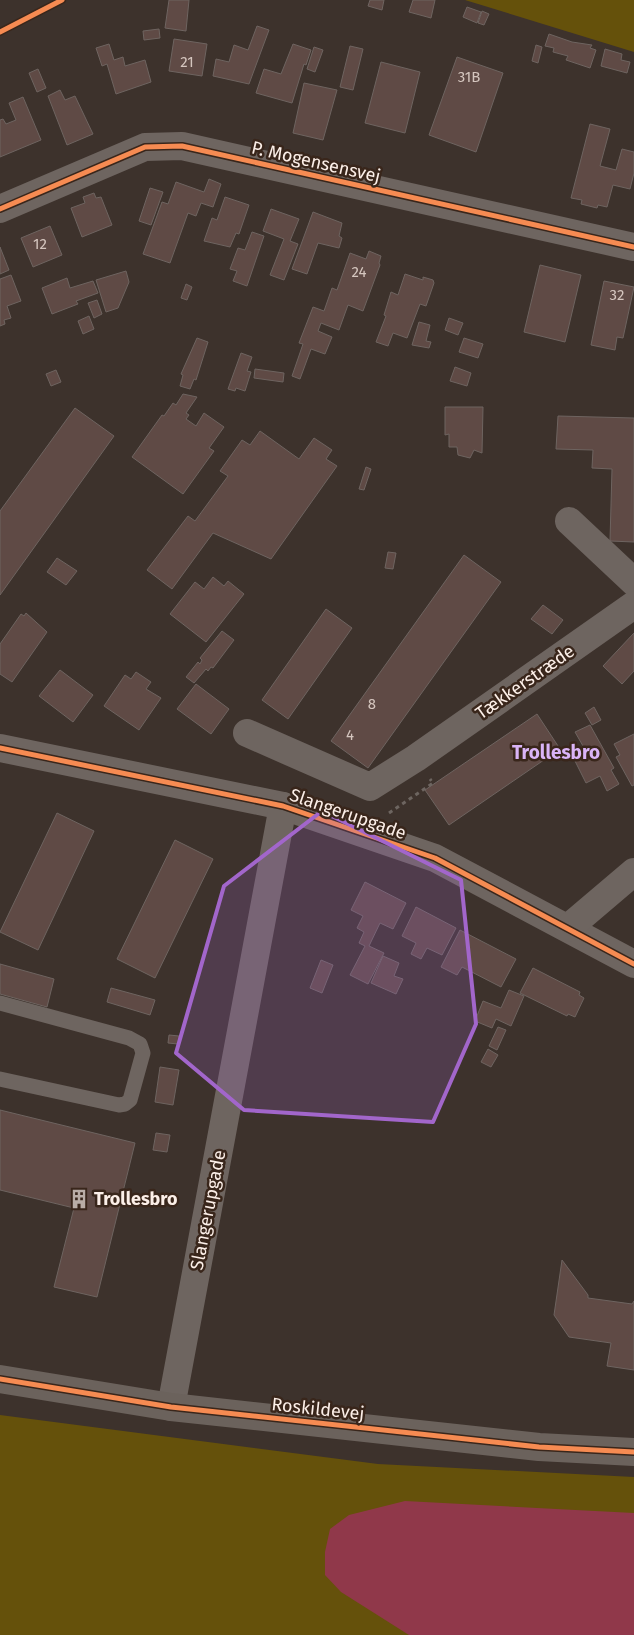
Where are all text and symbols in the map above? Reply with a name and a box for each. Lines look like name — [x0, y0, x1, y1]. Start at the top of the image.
house number: 21 — [180, 53, 194, 71]
house number: 31B — [458, 68, 480, 86]
street label: P. Mogensensvej — [249, 136, 383, 188]
house number: 12 — [33, 235, 47, 253]
house number: 24 — [351, 263, 367, 281]
house number: 32 — [610, 286, 624, 304]
street label: Tækkerstræde — [471, 640, 579, 724]
house number: 8 — [368, 695, 376, 713]
house number: 4 — [346, 726, 354, 744]
district label: Trollesbro — [512, 741, 600, 764]
street label: Slangerupgade — [287, 784, 409, 844]
street label: Slangerupgade — [186, 1148, 230, 1272]
building icon: Trollesbro — [68, 1188, 90, 1210]
place label: Trollesbro — [94, 1188, 178, 1210]
street label: Roskildevej — [271, 1393, 365, 1425]

